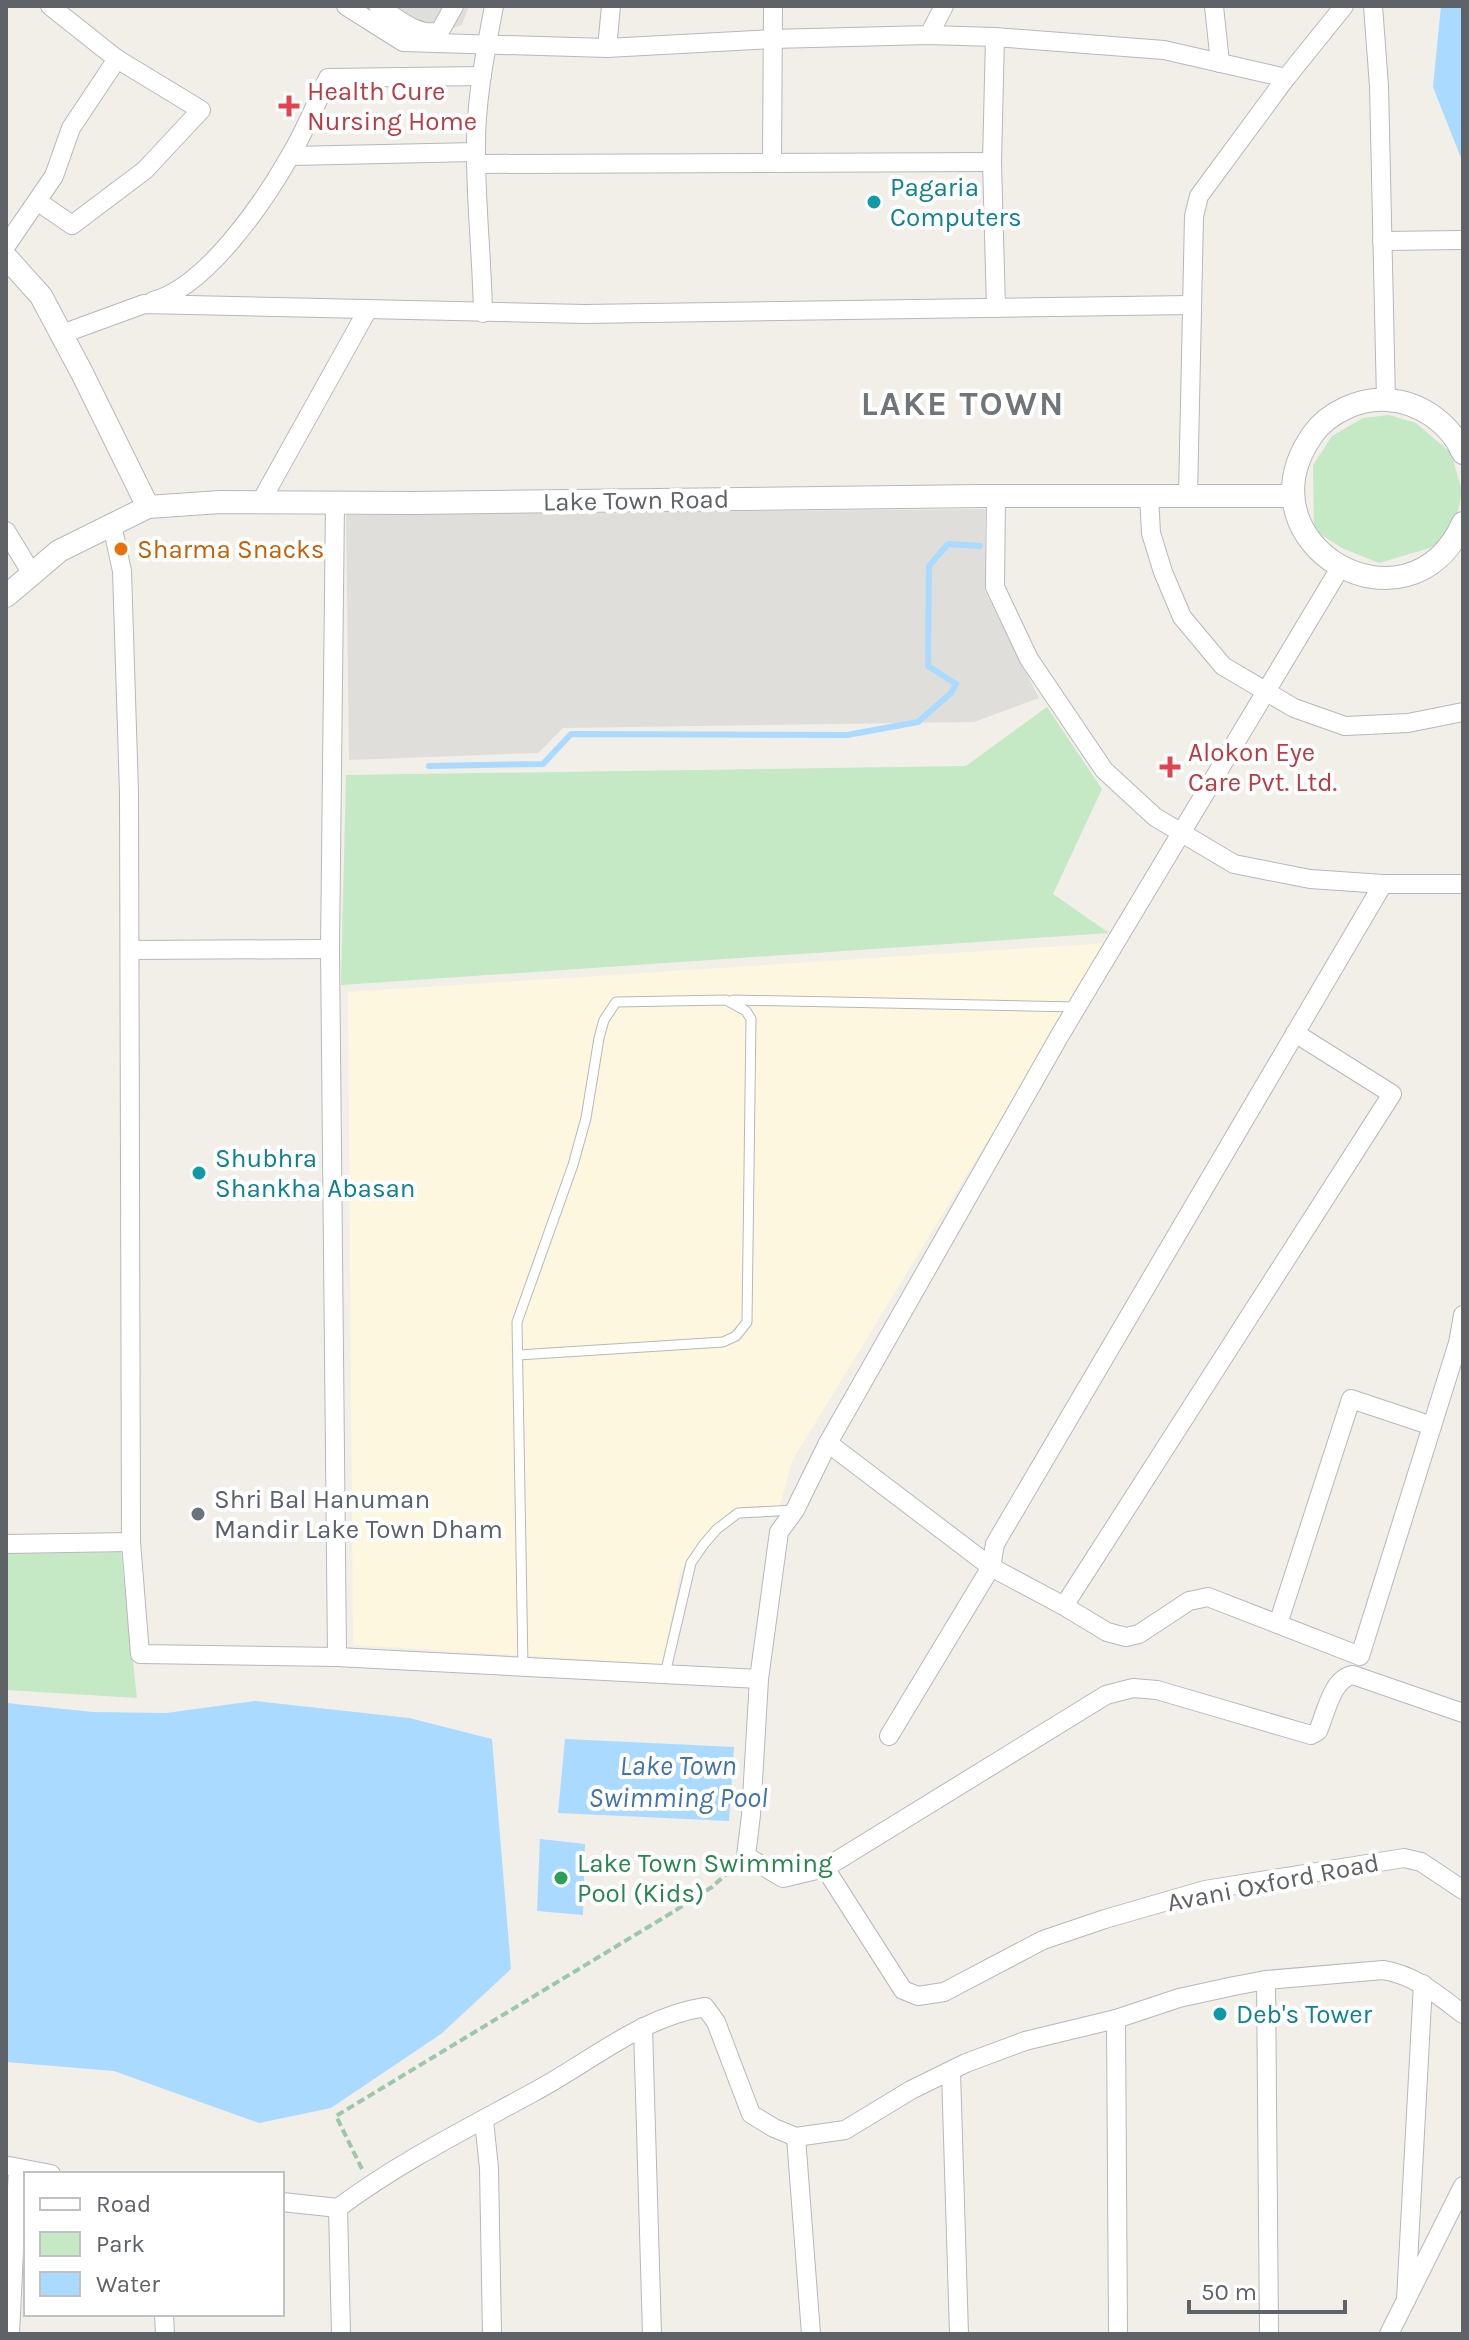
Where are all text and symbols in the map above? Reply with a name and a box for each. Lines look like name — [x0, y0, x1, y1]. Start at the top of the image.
place label: Health Cure Nursing Home — [307, 76, 477, 137]
marker: Health Cure Nursing Home — [278, 95, 300, 117]
place label: Pagaria Computers — [890, 172, 1022, 233]
marker: Pagaria Computers — [865, 193, 883, 211]
district label: LAKE TOWN — [861, 384, 1065, 424]
street label: Lake Town Road — [543, 483, 729, 518]
place label: Sharma Snacks — [137, 534, 324, 565]
marker: Sharma Snacks — [112, 540, 130, 558]
place label: Alokon Eye Care Pvt. Ltd. — [1188, 737, 1337, 798]
marker: Alokon Eye Care Pvt. Ltd. — [1159, 756, 1181, 778]
place label: Shubhra Shankha Abasan — [215, 1143, 416, 1204]
marker: Shubhra Shankha Abasan — [190, 1164, 208, 1182]
place label: Shri Bal Hanuman Mandir Lake Town Dham — [214, 1484, 503, 1545]
marker: Shri Bal Hanuman Mandir Lake Town Dham — [189, 1505, 207, 1523]
water label: Lake Town Swimming Pool — [588, 1749, 768, 1814]
street label: Avani Oxford Road — [1164, 1847, 1382, 1918]
place label: Lake Town Swimming Pool (Kids) — [577, 1848, 833, 1909]
marker: Lake Town Swimming Pool (Kids) — [552, 1869, 570, 1887]
place label: Deb's Tower — [1236, 1999, 1373, 2030]
marker: Deb's Tower — [1211, 2005, 1229, 2023]
legend — [24, 2172, 284, 2316]
text: Road — [96, 2190, 151, 2218]
text: Park — [96, 2230, 145, 2258]
scale bar — [1189, 2264, 1345, 2314]
text: Water — [96, 2270, 160, 2298]
text: 50 m — [1201, 2278, 1257, 2306]

